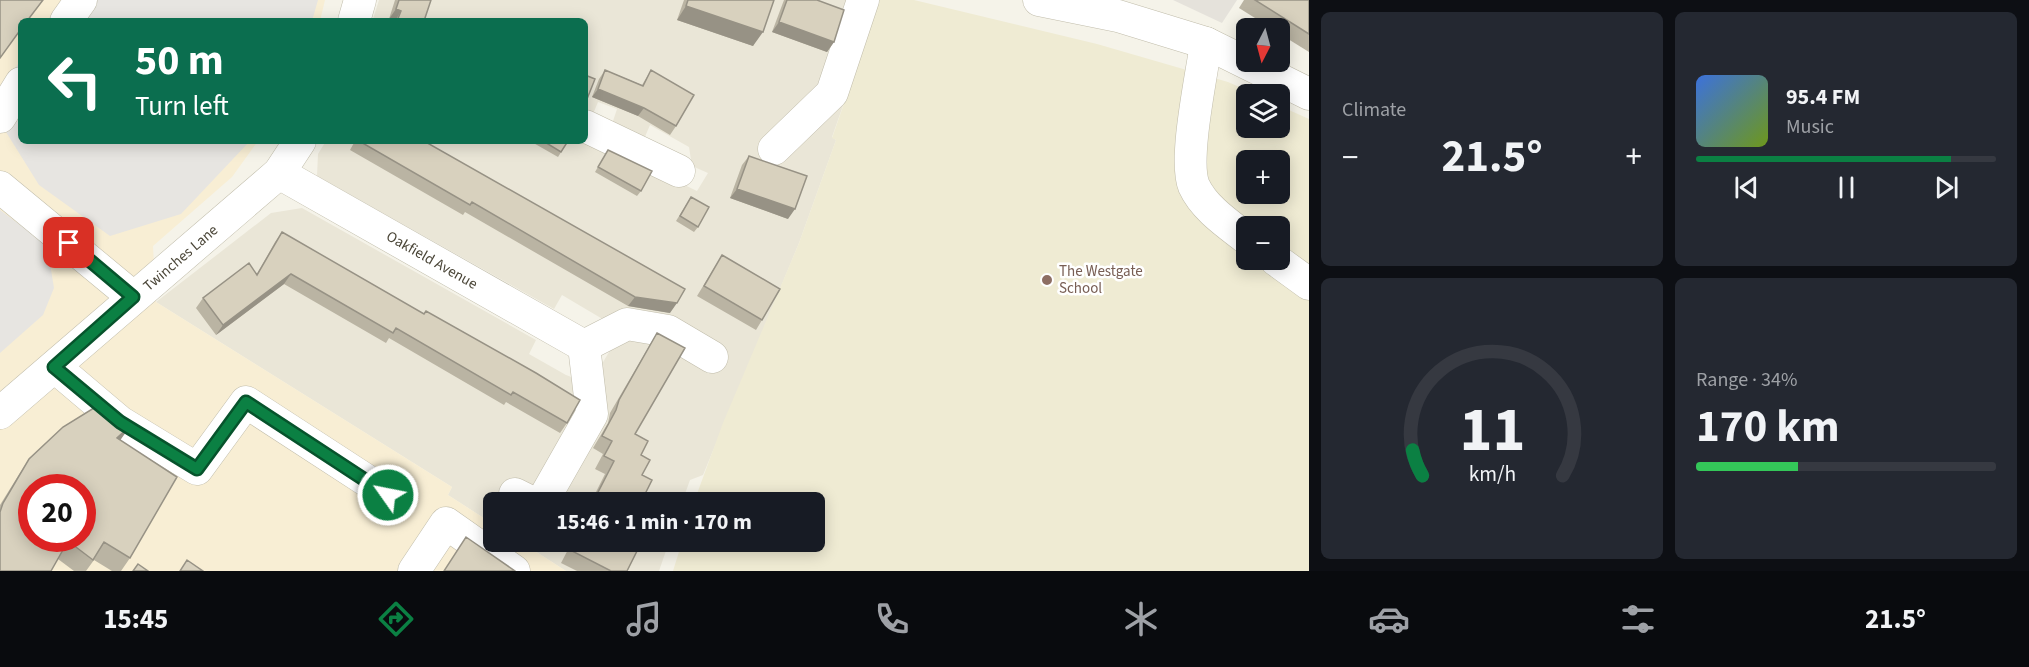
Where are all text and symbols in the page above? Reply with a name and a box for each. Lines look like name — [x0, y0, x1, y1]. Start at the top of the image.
north arrow — [1236, 18, 1290, 72]
map controls — [1236, 18, 1290, 270]
text: 50 m — [135, 31, 224, 91]
icon: left — [36, 42, 114, 120]
text: 95.4 FM — [1786, 81, 1860, 113]
button: layers — [1236, 84, 1290, 138]
text: Turn left — [135, 87, 229, 126]
text: Climate — [1342, 96, 1406, 124]
text: Music — [1786, 113, 1834, 141]
text: 21.5° — [1441, 125, 1543, 189]
text: − — [1342, 134, 1358, 181]
text: + — [1626, 134, 1642, 181]
button: + — [1236, 150, 1290, 204]
icon: previous — [1730, 171, 1763, 204]
icon: pause — [1830, 171, 1863, 204]
icon: next — [1930, 171, 1963, 204]
button: − — [1236, 216, 1290, 270]
pin — [43, 217, 94, 268]
street label: Twinches Lane — [138, 220, 222, 296]
icon: arrive — [52, 226, 85, 259]
street label: Oakfield Avenue — [383, 226, 482, 294]
place label: The Westgate School — [1059, 261, 1143, 299]
marker: The Westgate School — [1040, 273, 1054, 287]
text: Range · 34% — [1696, 366, 1797, 394]
text: 11 — [1459, 386, 1525, 475]
text: 170 km — [1696, 395, 1840, 459]
text: km/h — [1468, 459, 1516, 490]
position arrow — [356, 463, 420, 527]
speed limit sign: 20 — [18, 474, 96, 552]
text: 15:46 · 1 min · 170 m — [556, 506, 752, 538]
icon: directions — [375, 598, 417, 640]
icon: music — [623, 598, 665, 640]
icon: phone — [871, 598, 913, 640]
icon: climate — [1120, 598, 1162, 640]
icon: car — [1368, 598, 1410, 640]
icon: filters — [1617, 598, 1659, 640]
text: 15:45 — [103, 600, 168, 639]
text: 21.5° — [1865, 600, 1926, 639]

